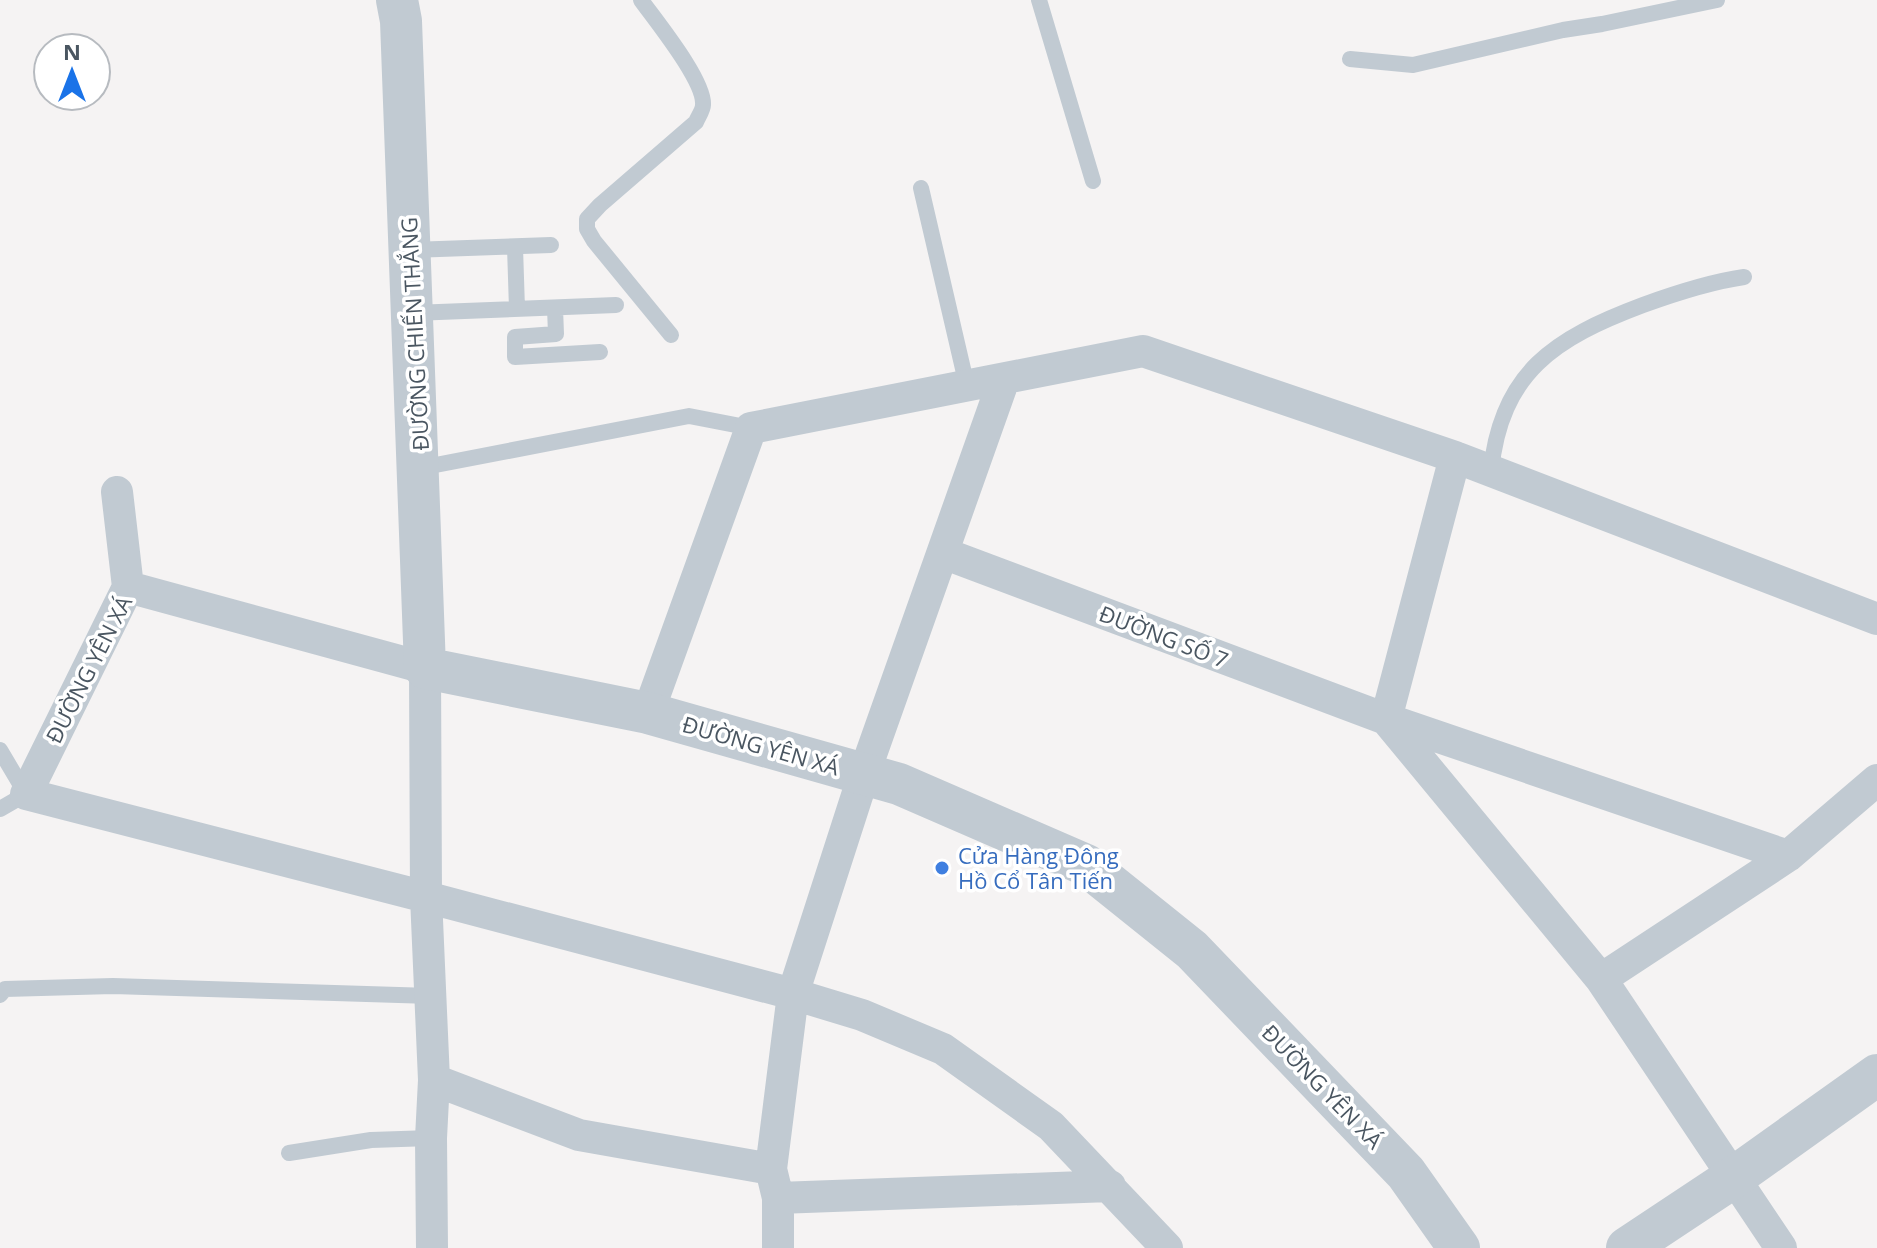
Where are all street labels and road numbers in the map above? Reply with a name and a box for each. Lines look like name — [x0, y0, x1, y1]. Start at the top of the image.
street label: ĐƯỜNG CHIẾN THẮNG — [393, 216, 435, 452]
street label: ĐƯỜNG YÊN XÁ — [38, 590, 138, 748]
street label: ĐƯỜNG SỐ 7 — [1095, 598, 1233, 674]
street label: ĐƯỜNG YÊN XÁ — [679, 708, 843, 782]
street label: ĐƯỜNG YÊN XÁ — [1256, 1017, 1390, 1155]

